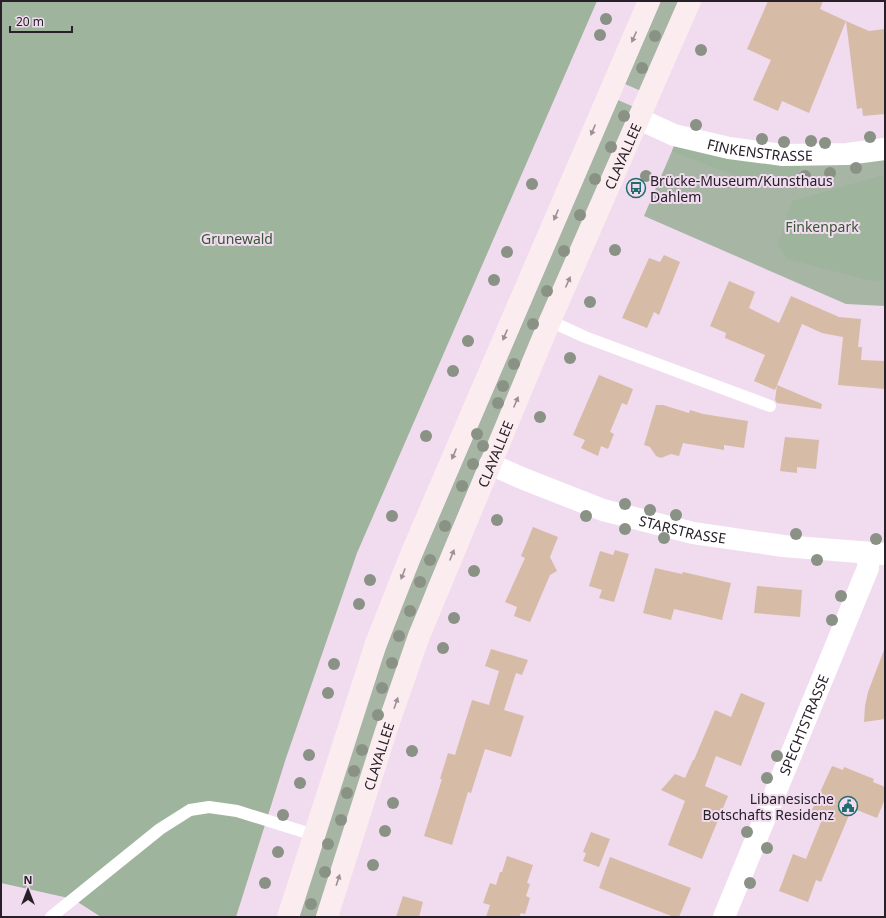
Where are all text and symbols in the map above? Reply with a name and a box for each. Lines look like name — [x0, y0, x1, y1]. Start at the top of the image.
scale bar — [10, 8, 72, 34]
text: 20 m — [16, 13, 44, 30]
one-way arrow — [630, 31, 636, 43]
street label: CLAYALLEE — [599, 120, 645, 192]
one-way arrow — [590, 125, 596, 136]
street label: FINKENSTRASSE — [705, 134, 813, 165]
place label: Brücke-Museum/Kunsthaus Dahlem — [650, 171, 833, 206]
bus stop icon: Brücke-Museum/Kunsthaus Dahlem — [625, 177, 647, 199]
one-way arrow — [553, 210, 559, 221]
park label: Finkenpark — [785, 217, 859, 236]
park label: Grunewald — [201, 229, 273, 248]
one-way arrow — [565, 276, 571, 288]
one-way arrow — [501, 329, 507, 341]
one-way arrow — [514, 395, 520, 407]
street label: CLAYALLEE — [472, 418, 517, 490]
one-way arrow — [450, 449, 456, 461]
street label: STARSTRASSE — [637, 510, 727, 547]
one-way arrow — [450, 549, 456, 561]
one-way arrow — [400, 569, 406, 581]
street label: SPECHTSTRASSE — [774, 671, 833, 778]
one-way arrow — [393, 697, 399, 709]
street label: CLAYALLEE — [358, 719, 398, 792]
place label: Libanesische Botschafts Residenz — [703, 789, 834, 824]
public building icon: Libanesische Botschafts Residenz — [837, 795, 859, 817]
north arrow — [8, 870, 48, 910]
text: N — [24, 872, 32, 887]
one-way arrow — [335, 874, 341, 886]

